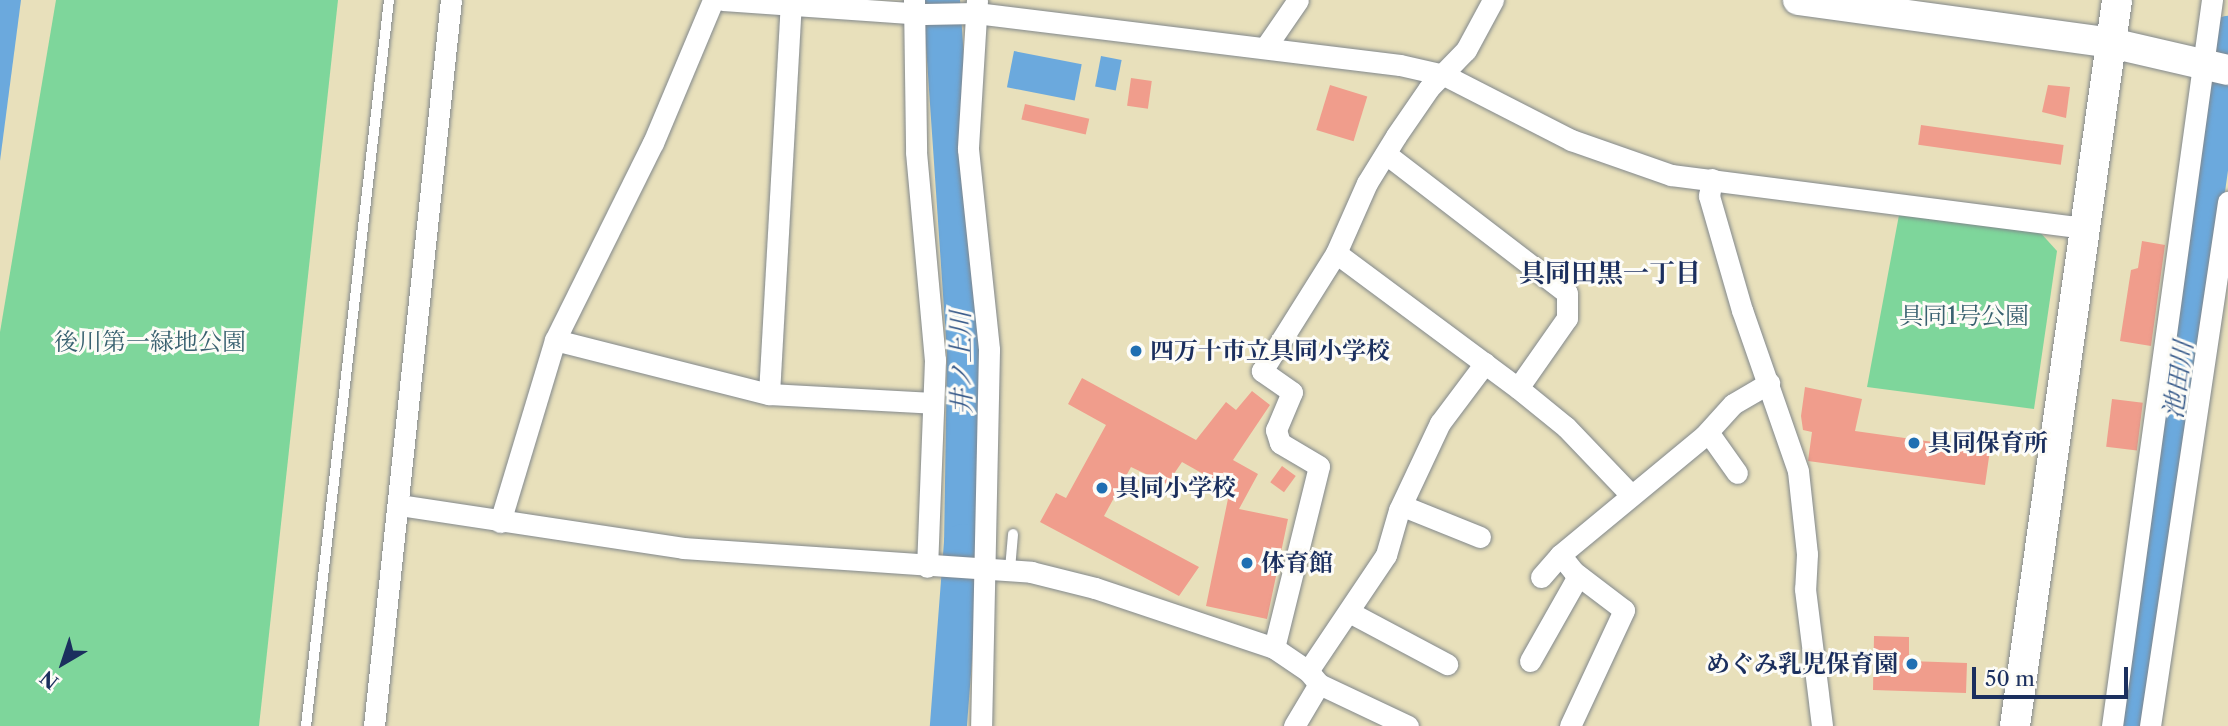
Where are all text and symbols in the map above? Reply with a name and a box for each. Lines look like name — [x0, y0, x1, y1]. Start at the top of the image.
district label: 具同田黒一丁目 — [1519, 258, 1701, 290]
park label: 具同1号公園 — [1899, 302, 2029, 330]
water label: 井ノ上川 — [945, 311, 979, 415]
park label: 後川第一緑地公園 — [54, 328, 246, 356]
place label: 四万十市立具同小学校 — [1150, 337, 1390, 365]
water label: 池田川 — [2158, 339, 2200, 421]
marker: 四万十市立具同小学校 — [1128, 343, 1144, 359]
place label: 具同保育所 — [1928, 429, 2048, 457]
marker: 具同保育所 — [1906, 435, 1922, 451]
place label: 具同小学校 — [1116, 474, 1236, 502]
marker: 具同小学校 — [1094, 480, 1110, 496]
place label: 体育館 — [1261, 549, 1333, 577]
marker: 体育館 — [1239, 555, 1255, 571]
north arrow — [28, 628, 98, 698]
place label: めぐみ乳児保育園 — [1706, 650, 1898, 678]
scale bar — [1976, 652, 2132, 696]
marker: めぐみ乳児保育園 — [1904, 656, 1920, 672]
text: N — [36, 666, 63, 694]
text: 50 m — [1985, 666, 2035, 691]

